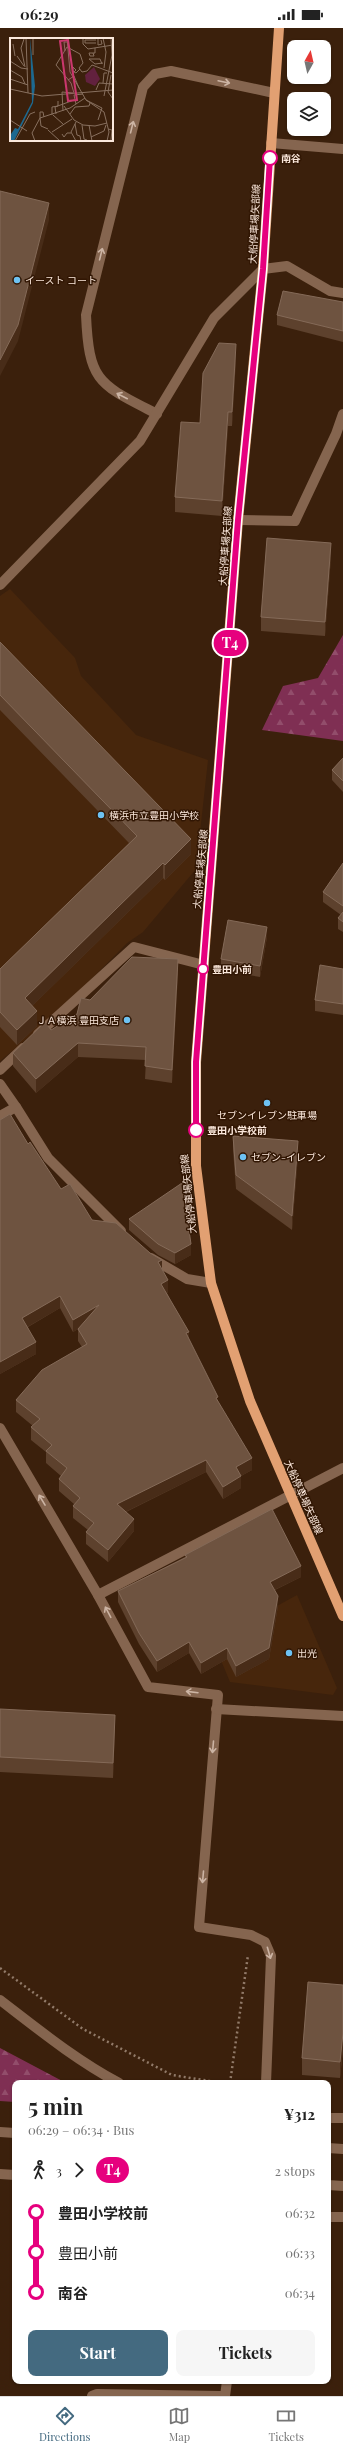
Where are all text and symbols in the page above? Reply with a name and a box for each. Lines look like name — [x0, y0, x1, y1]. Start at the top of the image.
text: 06:29 — [20, 4, 59, 24]
inset map — [10, 38, 113, 141]
north arrow — [287, 40, 331, 84]
map controls — [287, 40, 331, 136]
one-way arrow — [217, 79, 230, 87]
button: layers — [287, 92, 331, 136]
one-way arrow — [129, 121, 137, 134]
marker: 南谷 — [262, 150, 278, 166]
place label: 南谷 — [281, 151, 301, 165]
street label: 大船停車場矢部線 — [245, 184, 263, 264]
one-way arrow — [98, 247, 105, 260]
place label: イースト コート — [25, 273, 97, 287]
marker: イースト コート — [12, 275, 22, 285]
one-way arrow — [116, 391, 128, 399]
street label: 大船停車場矢部線 — [215, 506, 235, 586]
line badge: T4 — [212, 630, 248, 656]
text: T4 — [222, 633, 238, 652]
place label: 横浜市立豊田小学校 — [109, 808, 199, 822]
marker: 横浜市立豊田小学校 — [96, 810, 106, 820]
street label: 大船停車場矢部線 — [190, 829, 210, 909]
place label: 豊田小前 — [212, 962, 252, 976]
marker: 豊田小前 — [197, 963, 209, 975]
place label: ＪＡ横浜 豊田支店 — [37, 1013, 119, 1027]
marker: ＪＡ横浜 豊田支店 — [122, 1015, 132, 1025]
marker: セブンイレブン駐車場 — [262, 1098, 272, 1108]
place label: セブンイレブン駐車場 — [217, 1108, 317, 1122]
marker: 豊田小学校前 — [188, 1122, 204, 1138]
place label: 豊田小学校前 — [207, 1123, 267, 1137]
place label: セブン-イレブン — [251, 1150, 326, 1164]
marker: セブン-イレブン — [238, 1152, 248, 1162]
street label: 大船停車場矢部線 — [177, 1153, 199, 1235]
street label: 大船停車場矢部線 — [281, 1458, 327, 1536]
one-way arrow — [38, 1494, 46, 1506]
one-way arrow — [103, 1606, 111, 1618]
place label: 出光 — [297, 1646, 317, 1660]
marker: 出光 — [284, 1648, 294, 1658]
one-way arrow — [186, 1688, 199, 1696]
one-way arrow — [210, 1740, 217, 1753]
one-way arrow — [199, 1870, 206, 1883]
one-way arrow — [266, 1946, 273, 1959]
text: 5 min — [28, 2091, 83, 2121]
text: ¥312 — [284, 2104, 315, 2124]
text: 06:29 – 06:34 · Bus — [28, 2121, 134, 2138]
icon: walk — [28, 2159, 50, 2181]
icon: forward — [68, 2159, 90, 2181]
text: T4 — [104, 2160, 121, 2179]
text: 3 — [56, 2162, 62, 2179]
text: 2 stops — [275, 2162, 315, 2179]
text: 豊田小学校前 — [58, 2203, 148, 2223]
text: 06:32 — [285, 2204, 315, 2221]
text: 豊田小前 — [58, 2243, 118, 2263]
text: 06:33 — [285, 2244, 315, 2261]
text: 南谷 — [58, 2283, 88, 2303]
text: 06:34 — [285, 2284, 315, 2301]
button: Start — [28, 2330, 168, 2376]
button: Tickets — [176, 2330, 315, 2376]
tab: Directions — [39, 2405, 90, 2444]
tab: Map — [168, 2405, 190, 2444]
tab: Tickets — [268, 2405, 304, 2444]

